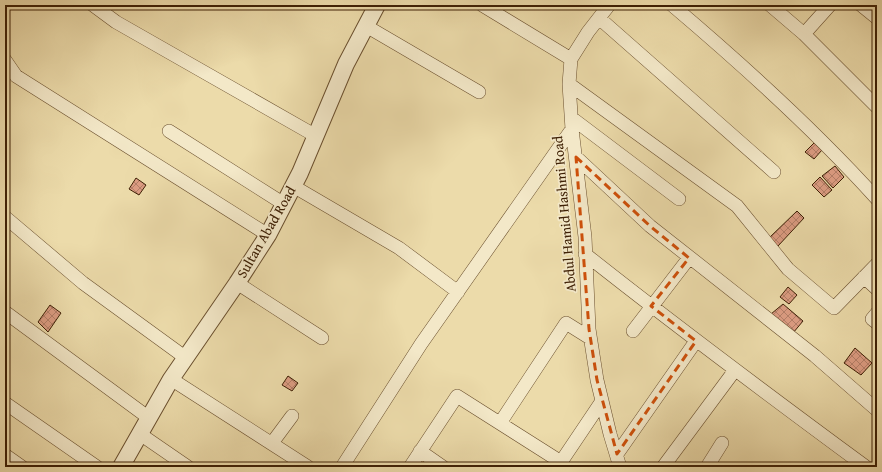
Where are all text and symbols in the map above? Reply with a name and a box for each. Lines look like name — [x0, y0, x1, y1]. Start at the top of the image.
street label: Abdul Hamid Hashmi Road — [547, 135, 581, 293]
street label: Sultan Abad Road — [232, 182, 301, 282]

